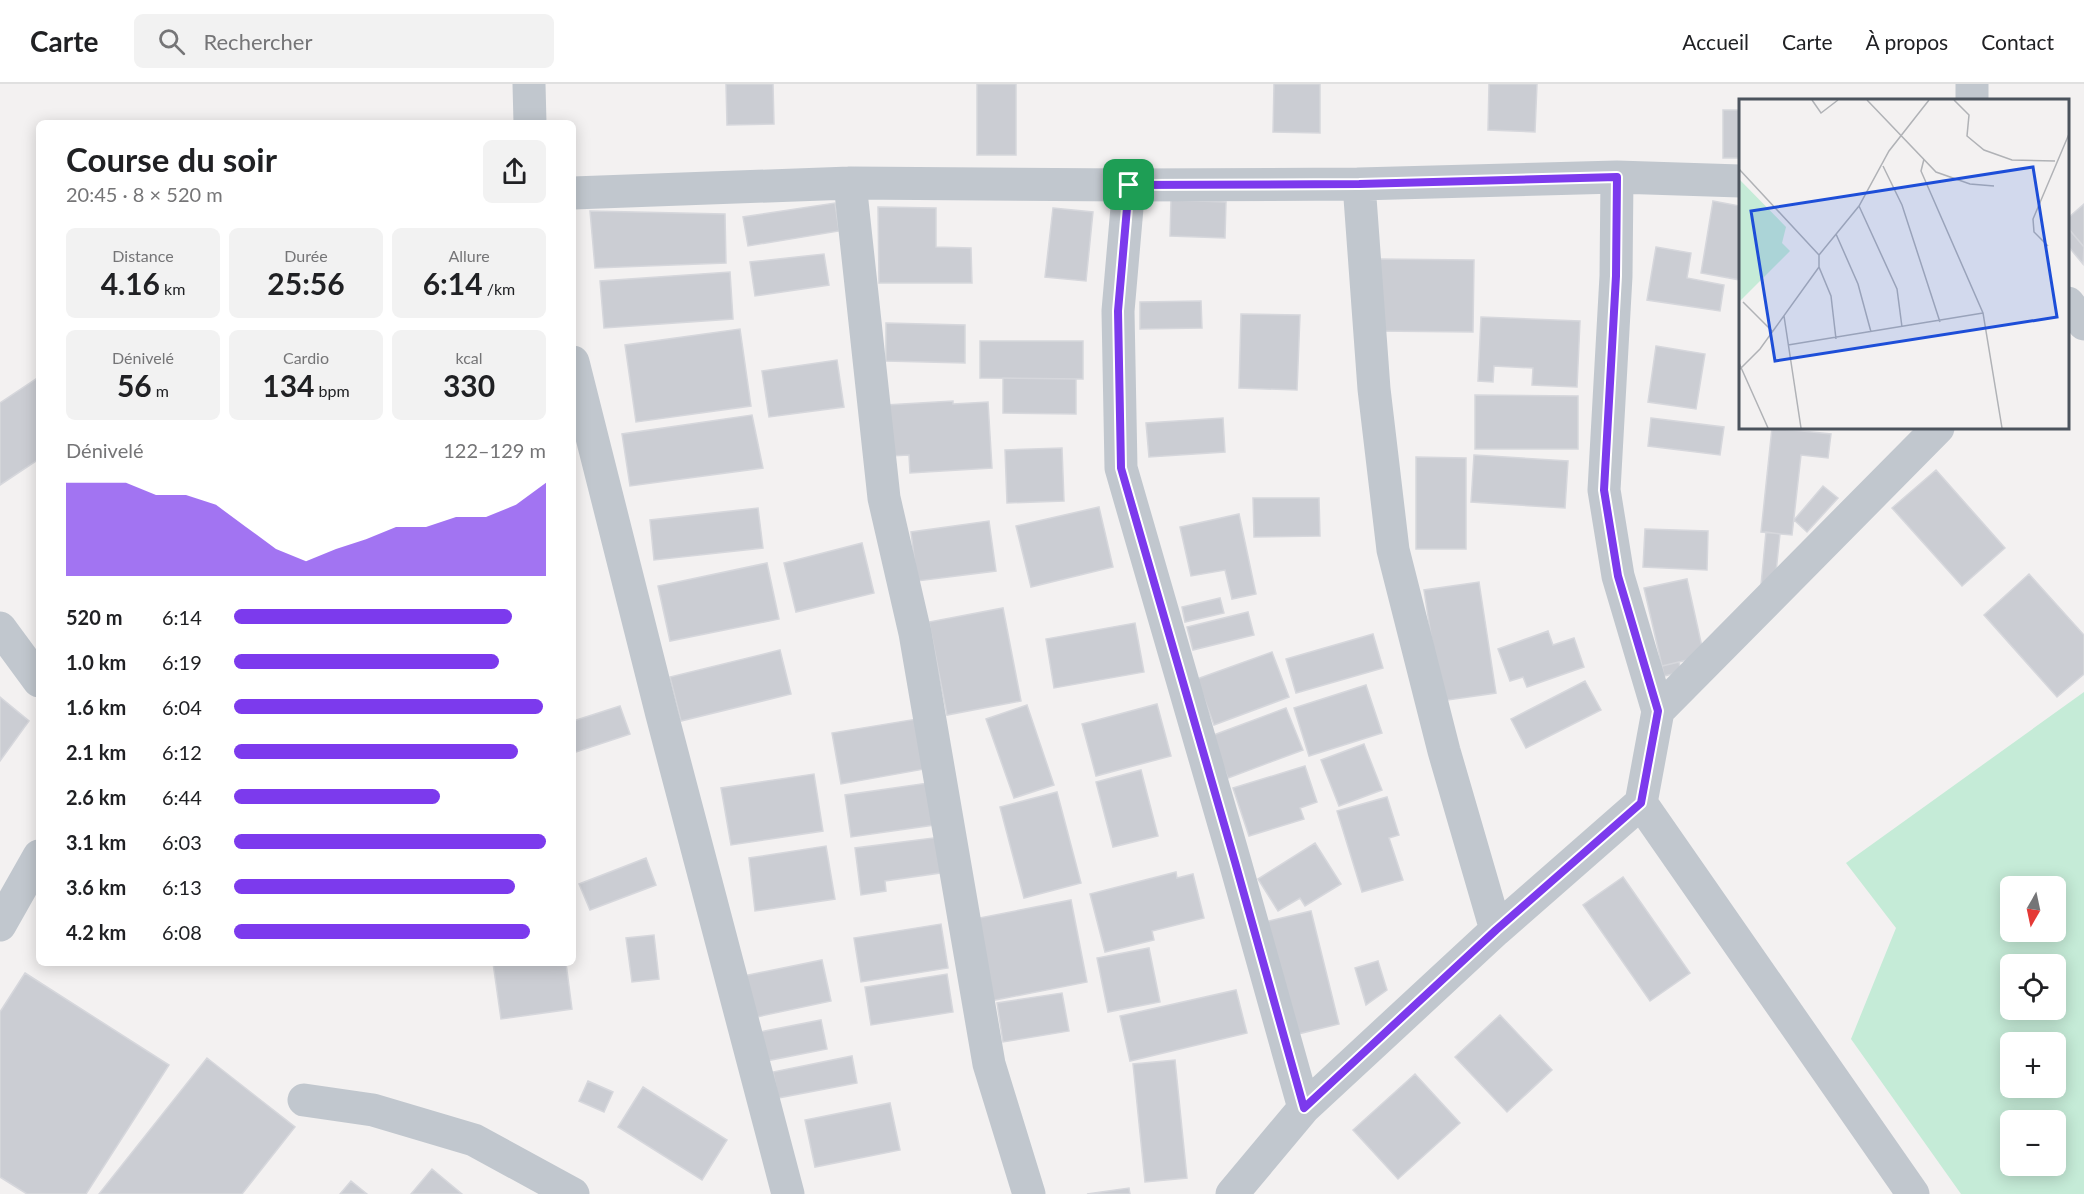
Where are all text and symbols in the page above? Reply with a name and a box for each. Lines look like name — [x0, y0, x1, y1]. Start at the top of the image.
search box — [134, 14, 554, 68]
text: Carte — [30, 24, 98, 58]
icon: search — [155, 25, 188, 58]
text: Rechercher — [203, 28, 312, 55]
text: Accueil — [1682, 29, 1749, 54]
text: Carte — [1782, 29, 1833, 54]
text: À propos — [1866, 29, 1948, 54]
text: Contact — [1981, 29, 2054, 54]
inset map — [1739, 99, 2069, 429]
text: Course du soir — [66, 139, 277, 179]
button: share — [483, 140, 546, 203]
pin — [1103, 159, 1154, 210]
icon: arrive — [1112, 168, 1145, 201]
text: 20:45 · 8 × 520 m — [66, 182, 223, 206]
text: Distance — [112, 246, 174, 265]
text: Durée — [284, 246, 328, 265]
text: Allure — [448, 246, 490, 265]
text: 4.16 — [101, 265, 160, 301]
text: 25:56 — [267, 265, 345, 301]
text: 6:14 — [423, 265, 483, 301]
text: km — [160, 279, 185, 298]
text: /km — [483, 279, 515, 298]
text: Dénivelé — [112, 348, 174, 367]
text: Cardio — [283, 348, 329, 367]
text: kcal — [455, 348, 483, 367]
text: 56 — [117, 367, 152, 403]
text: 134 — [262, 367, 315, 403]
text: 330 — [443, 367, 495, 403]
text: m — [152, 381, 169, 400]
text: bpm — [315, 381, 350, 400]
text: Dénivelé — [66, 438, 143, 462]
text: 122–129 m — [443, 438, 546, 462]
text: 520 m — [66, 605, 122, 629]
text: 6:14 — [162, 605, 202, 629]
text: 1.0 km — [66, 650, 126, 674]
text: 6:19 — [162, 650, 202, 674]
text: 1.6 km — [66, 695, 126, 719]
text: 6:04 — [162, 695, 202, 719]
text: 2.1 km — [66, 740, 126, 764]
text: 6:12 — [162, 740, 202, 764]
text: 2.6 km — [66, 785, 126, 809]
text: 6:44 — [162, 785, 202, 809]
text: 3.1 km — [66, 830, 126, 854]
text: 6:03 — [162, 830, 202, 854]
text: 3.6 km — [66, 875, 126, 899]
text: 6:13 — [162, 875, 202, 899]
north arrow — [2000, 876, 2066, 942]
map controls — [2000, 876, 2066, 1176]
text: 4.2 km — [66, 920, 126, 944]
text: 6:08 — [162, 920, 202, 944]
button: locate — [2000, 954, 2066, 1020]
button: + — [2000, 1032, 2066, 1098]
button: − — [2000, 1110, 2066, 1176]

